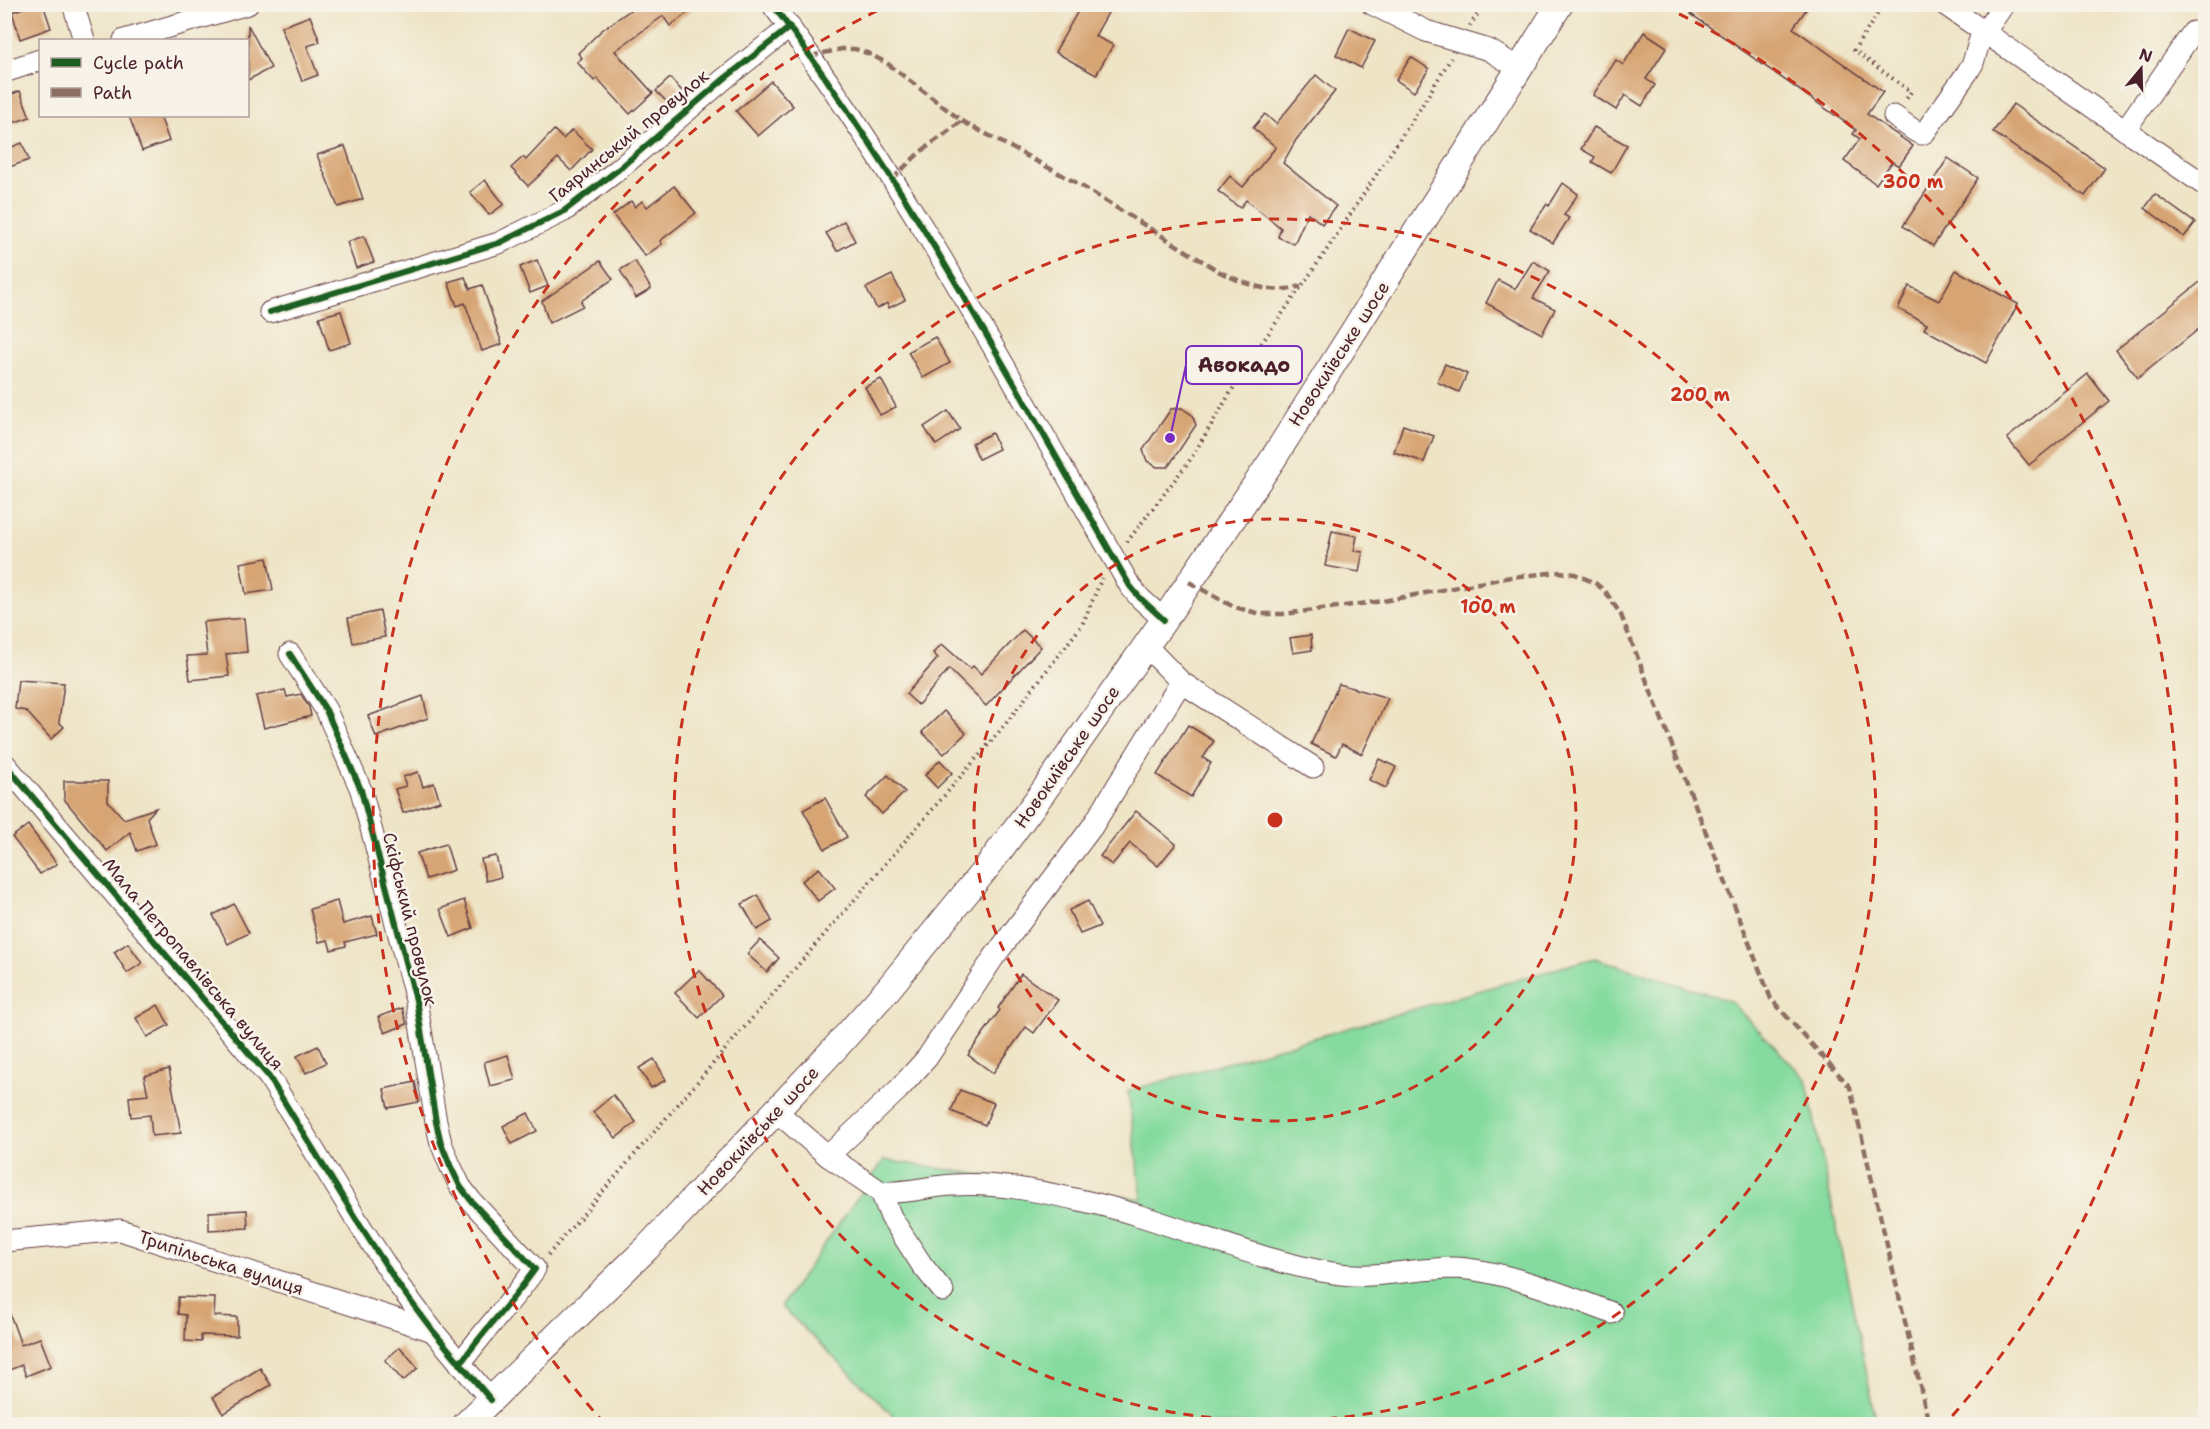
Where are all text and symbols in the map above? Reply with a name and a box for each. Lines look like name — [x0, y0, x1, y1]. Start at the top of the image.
legend — [39, 39, 249, 117]
north arrow — [2111, 39, 2171, 99]
text: N — [2136, 43, 2155, 67]
text: Cycle path — [93, 51, 184, 75]
street label: Гаяринський провулок — [544, 64, 714, 208]
text: Path — [93, 81, 132, 105]
text: 300 m — [1883, 170, 1944, 194]
street label: Новокиївське шосе — [1283, 277, 1395, 431]
callout: Авокадо — [1186, 346, 1302, 384]
text: Авокадо — [1198, 352, 1290, 378]
text: 200 m — [1670, 383, 1731, 407]
text: 100 m — [1460, 595, 1516, 619]
street label: Новокиївське шосе — [1009, 681, 1125, 833]
centre of rings — [1265, 810, 1285, 830]
street label: Скіфський провулок — [377, 830, 443, 1008]
street label: Мала Петропавлівська вулиця — [97, 853, 289, 1075]
street label: Новокиївське шосе — [692, 1061, 824, 1201]
street label: Трипільська вулиця — [135, 1225, 307, 1301]

